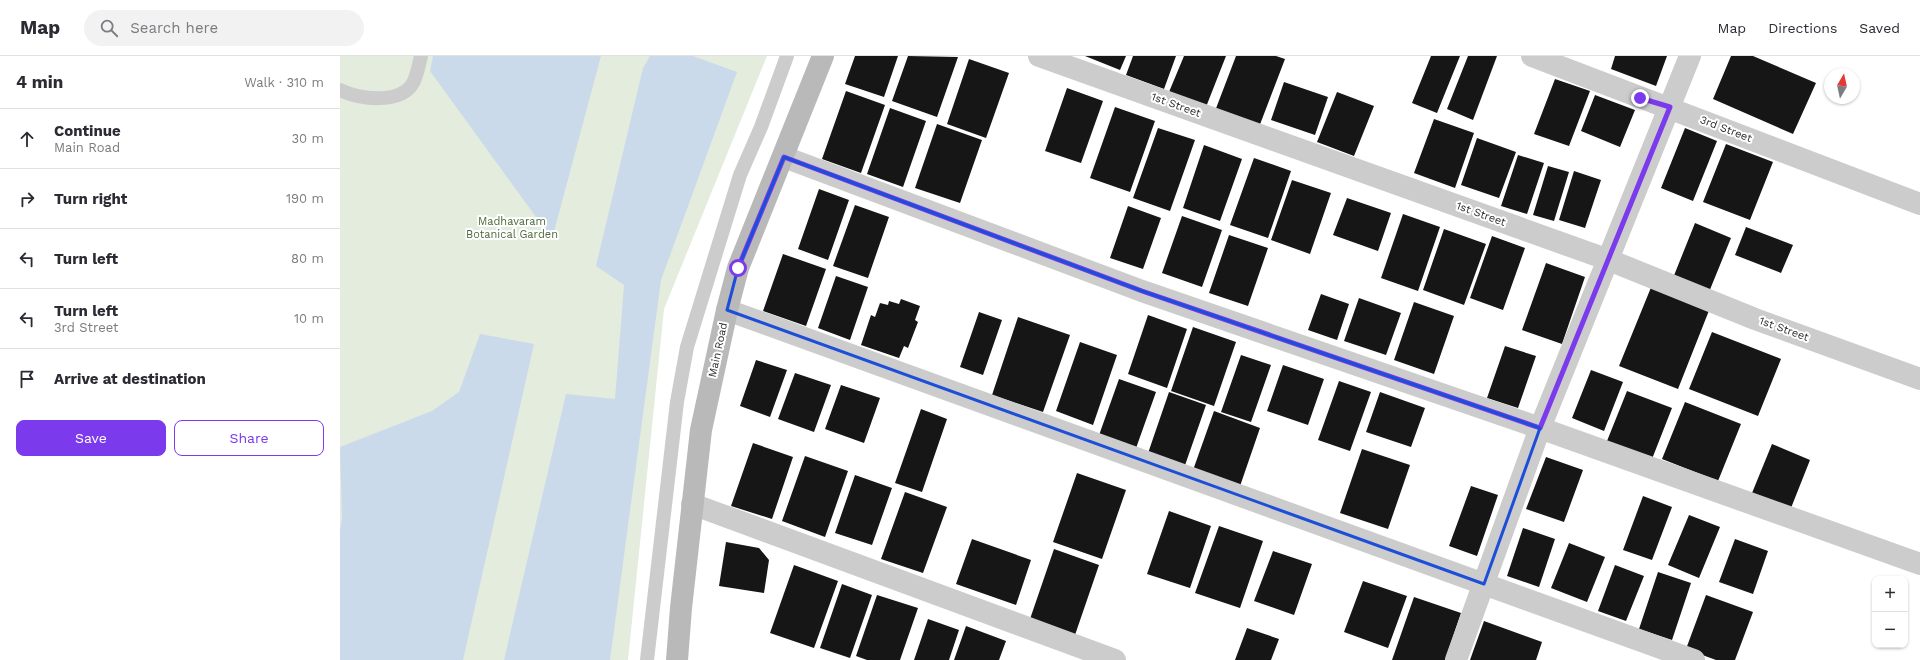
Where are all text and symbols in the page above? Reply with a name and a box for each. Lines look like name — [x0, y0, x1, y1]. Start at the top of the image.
search box — [84, 10, 364, 46]
text: Map — [20, 16, 60, 39]
icon: search — [98, 17, 120, 39]
text: Search here — [130, 19, 218, 37]
text: Map — [1718, 20, 1746, 36]
text: Directions — [1768, 20, 1837, 36]
text: Saved — [1859, 20, 1900, 36]
north arrow — [1824, 68, 1860, 104]
text: 4 min — [16, 72, 63, 92]
text: Walk · 310 m — [244, 75, 324, 90]
route end — [1631, 89, 1649, 107]
street label: 1st Street — [1150, 90, 1203, 120]
street label: 3rd Street — [1698, 113, 1754, 145]
text: Continue — [54, 122, 121, 140]
icon: ahead — [16, 128, 38, 150]
text: 30 m — [292, 131, 324, 146]
text: Main Road — [54, 140, 120, 155]
icon: right — [16, 188, 38, 210]
text: Turn right — [54, 190, 127, 208]
text: 190 m — [286, 191, 324, 206]
street label: 1st Street — [1455, 199, 1508, 229]
park label: Madhavaram Botanical Garden — [466, 215, 558, 241]
icon: left — [16, 248, 38, 270]
text: Turn left — [54, 250, 118, 268]
text: 80 m — [291, 251, 324, 266]
route start — [729, 259, 747, 277]
text: Turn left — [54, 302, 118, 320]
icon: left — [16, 308, 38, 330]
text: 10 m — [294, 311, 324, 326]
street label: 1st Street — [1758, 314, 1811, 344]
text: 3rd Street — [54, 320, 118, 335]
street label: Main Road — [706, 321, 730, 379]
icon: arrive — [16, 368, 38, 390]
text: Arrive at destination — [54, 370, 206, 388]
button: Save — [16, 420, 166, 456]
button: Share — [174, 420, 324, 456]
map controls — [1872, 576, 1908, 648]
button: + — [1872, 576, 1908, 612]
button: − — [1872, 612, 1908, 648]

